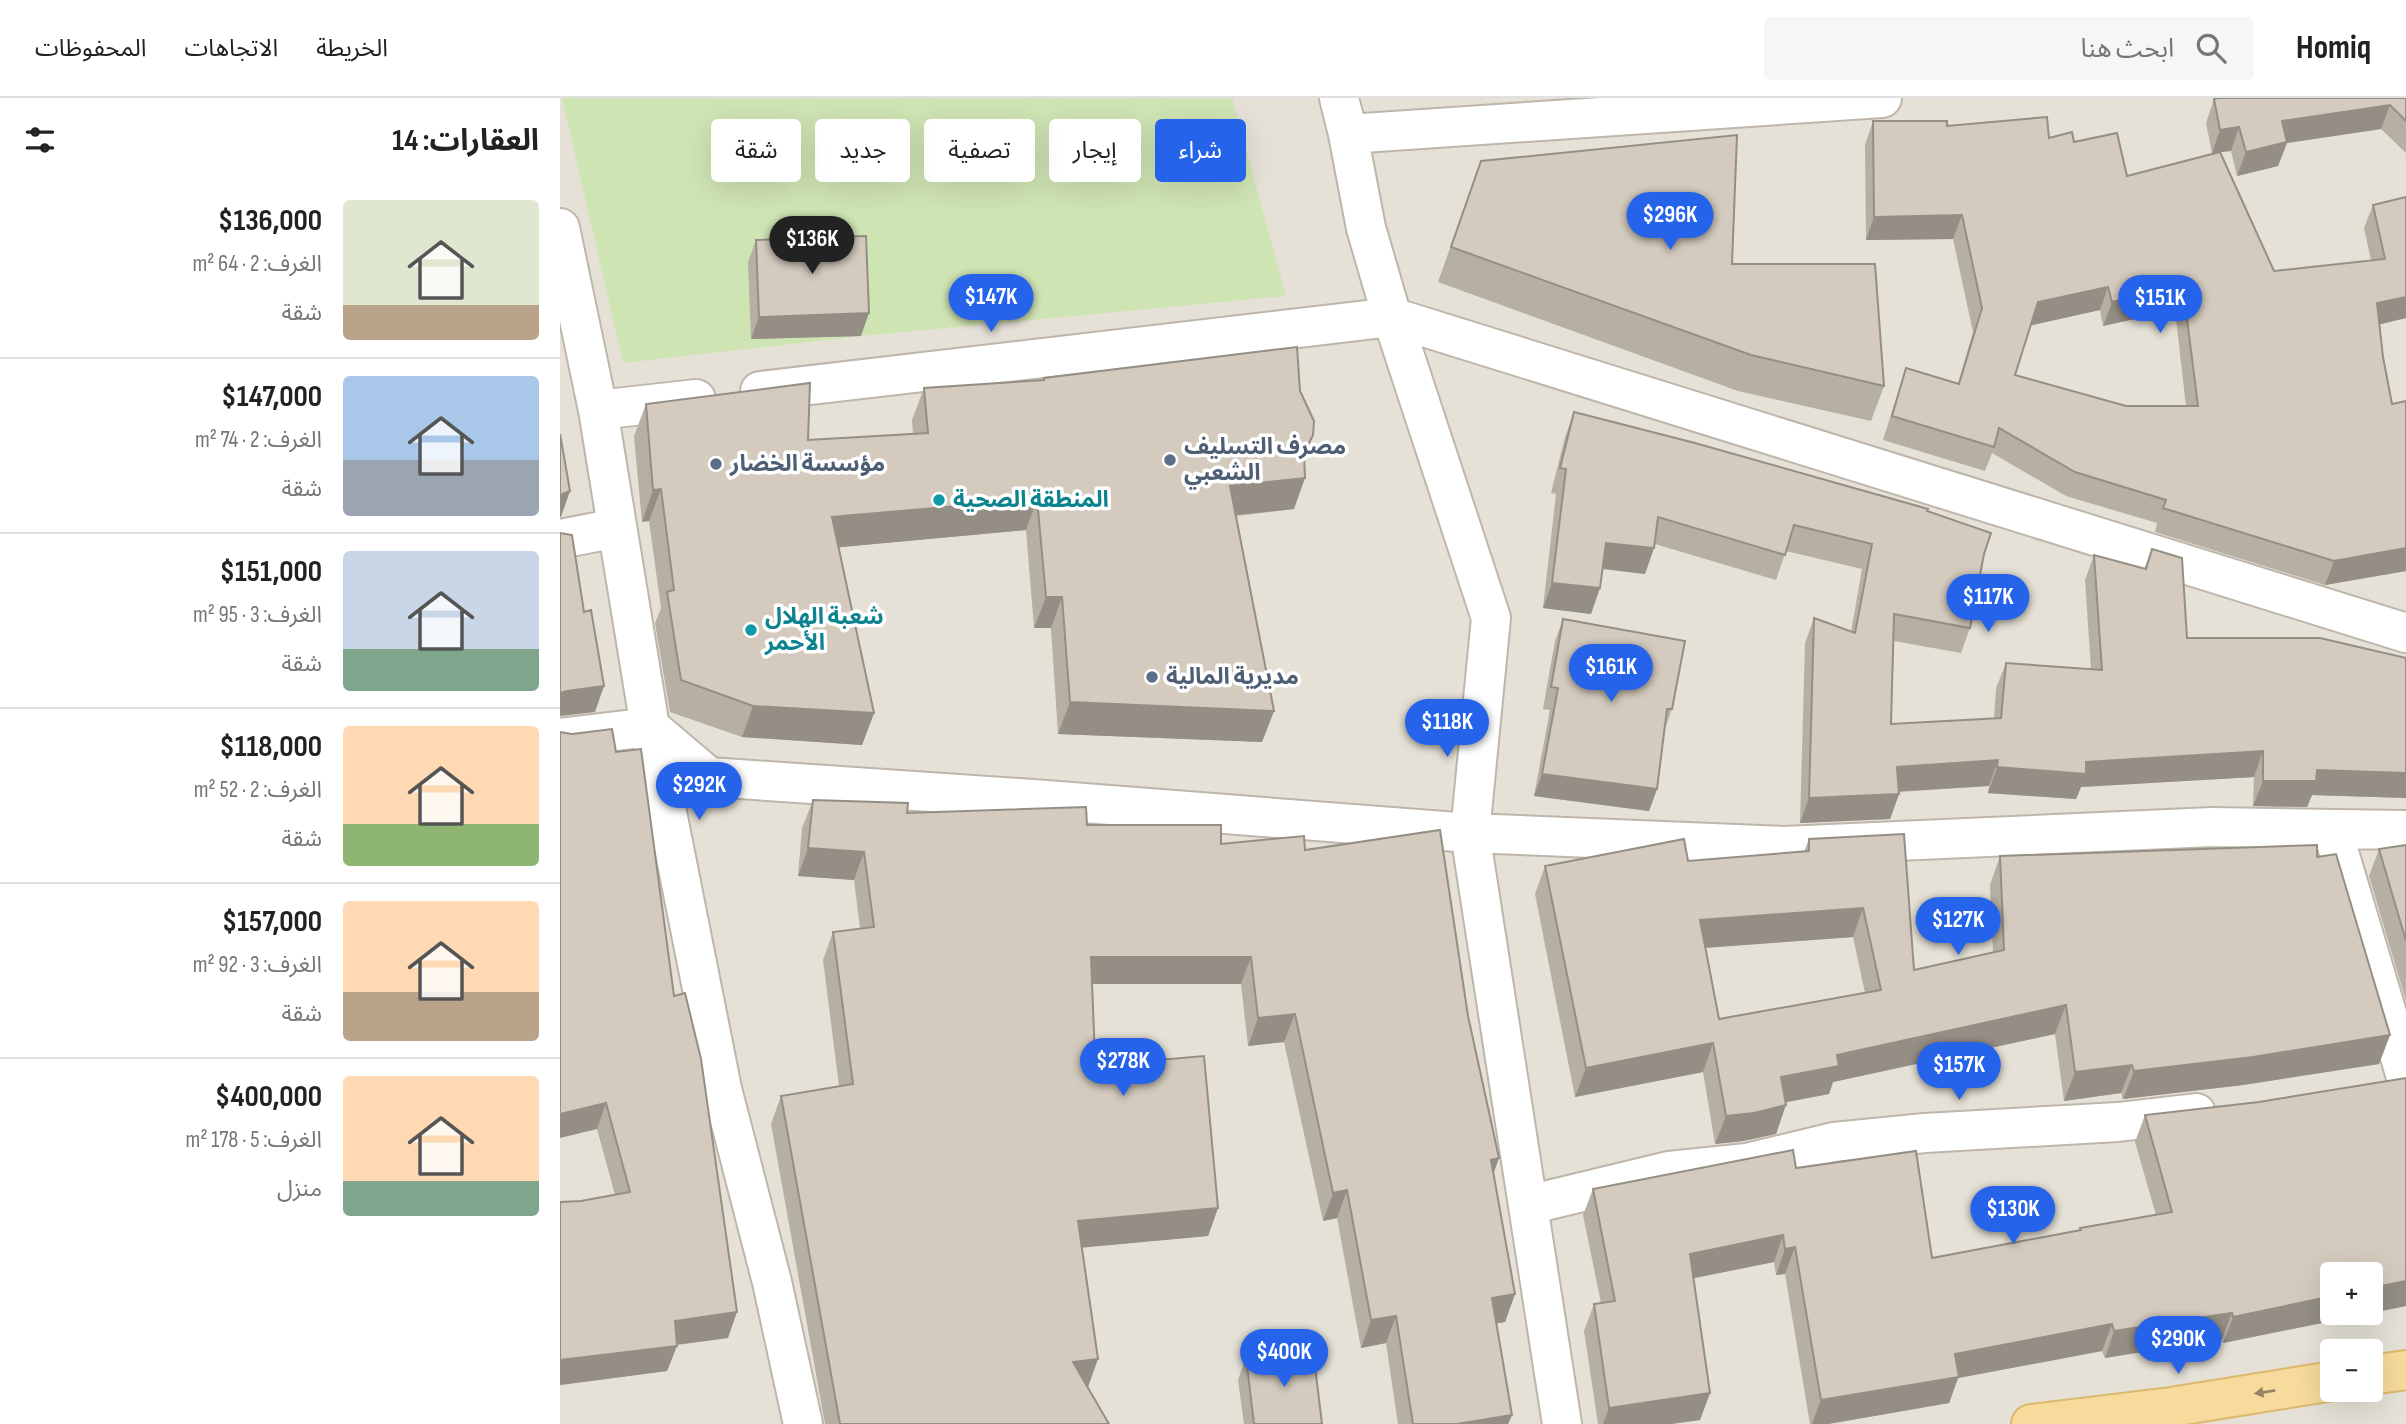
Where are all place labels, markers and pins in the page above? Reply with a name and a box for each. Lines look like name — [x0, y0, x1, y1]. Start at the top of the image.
pin: $296K — [1621, 192, 1719, 252]
pin: $136K — [763, 216, 861, 276]
pin: $147K — [942, 274, 1040, 334]
pin: $151K — [2111, 275, 2209, 335]
place label: مصرف التسليف الشعبي — [1184, 433, 1346, 490]
place label: مؤسسة الخضار — [729, 450, 885, 478]
marker: مصرف التسليف الشعبي — [1162, 452, 1178, 468]
marker: مؤسسة الخضار — [708, 456, 724, 472]
place label: المنطقة الصحية — [953, 486, 1109, 514]
marker: المنطقة الصحية — [931, 492, 947, 508]
pin: $117K — [1939, 574, 2037, 634]
place label: شعبة الهلال الأحمر — [764, 603, 884, 657]
marker: شعبة الهلال الأحمر — [743, 622, 759, 638]
pin: $161K — [1562, 644, 1660, 704]
place label: مديرية المالية — [1166, 663, 1299, 691]
marker: مديرية المالية — [1144, 669, 1160, 685]
pin: $118K — [1398, 700, 1496, 759]
pin: $292K — [650, 762, 748, 822]
pin: $127K — [1909, 898, 2007, 957]
pin: $278K — [1074, 1038, 1172, 1098]
pin: $157K — [1910, 1042, 2008, 1102]
pin: $130K — [1964, 1186, 2062, 1246]
pin: $290K — [2129, 1316, 2227, 1376]
pin: $400K — [1235, 1330, 1333, 1389]

